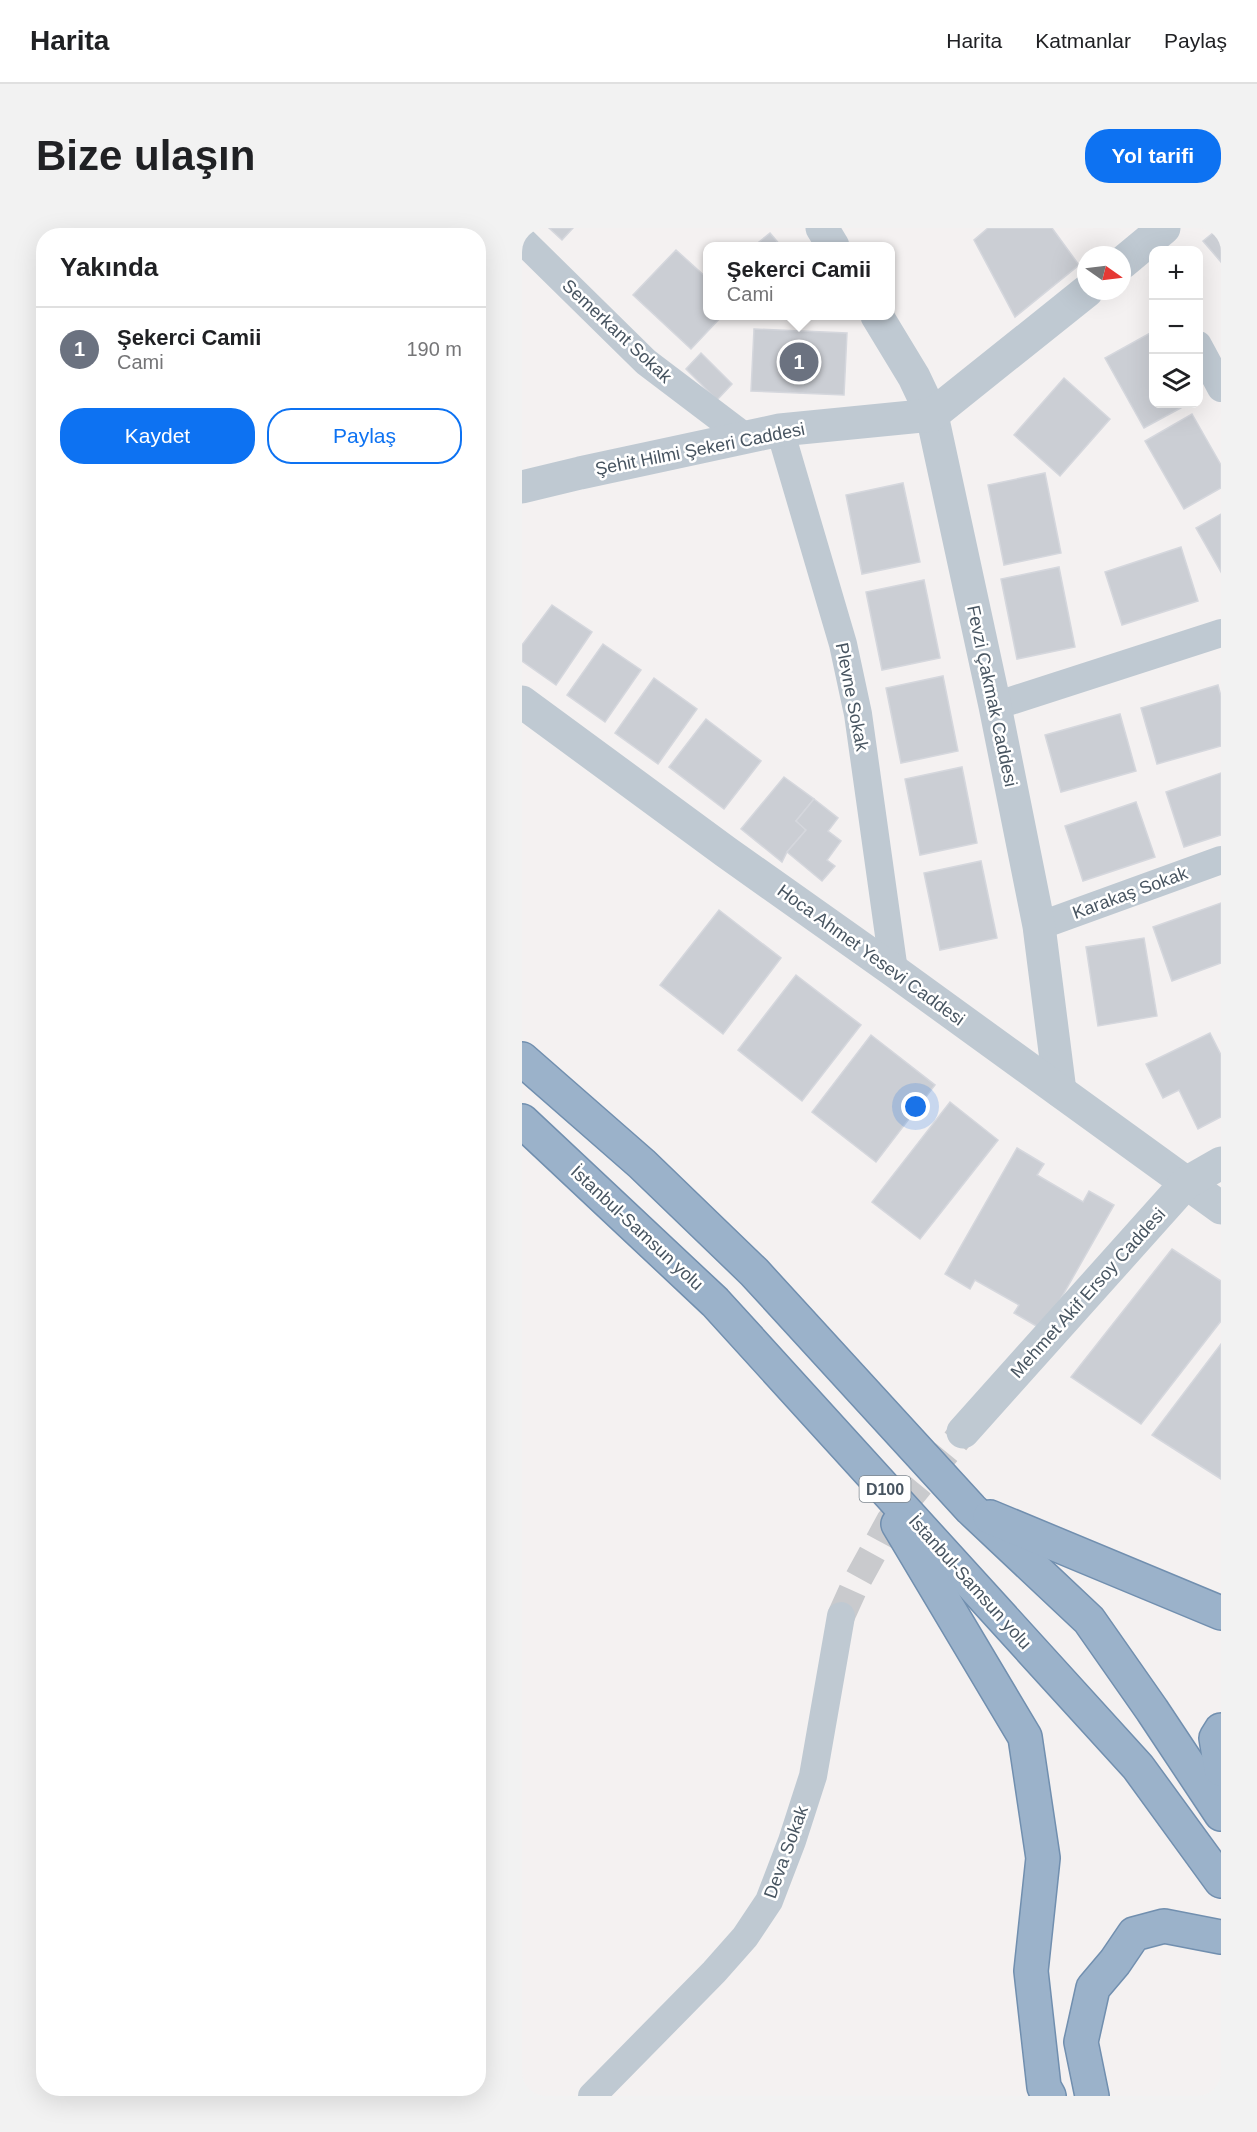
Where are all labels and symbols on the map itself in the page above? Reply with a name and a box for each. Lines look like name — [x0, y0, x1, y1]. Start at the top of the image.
north arrow — [1077, 246, 1131, 300]
street label: Semerkant Sokak — [558, 275, 676, 387]
pin: 1 — [780, 340, 818, 384]
street label: Şehit Hilmi Şekeri Caddesi — [594, 419, 806, 479]
street label: Fevzi Çakmak Caddesi — [963, 603, 1021, 789]
street label: Plevne Sokak — [832, 641, 873, 754]
street label: Karakaş Sokak — [1070, 863, 1191, 923]
street label: Hoca Ahmet Yesevi Caddesi — [774, 880, 968, 1030]
your location — [901, 1092, 930, 1121]
street label: İstanbul-Samsun yolu — [567, 1162, 707, 1294]
street label: Mehmet Akif Ersoy Caddesi — [1007, 1204, 1169, 1382]
road number: D100 — [860, 1476, 910, 1502]
street label: İstanbul-Samsun yolu — [905, 1511, 1035, 1653]
street label: Deva Sokak — [760, 1802, 812, 1901]

